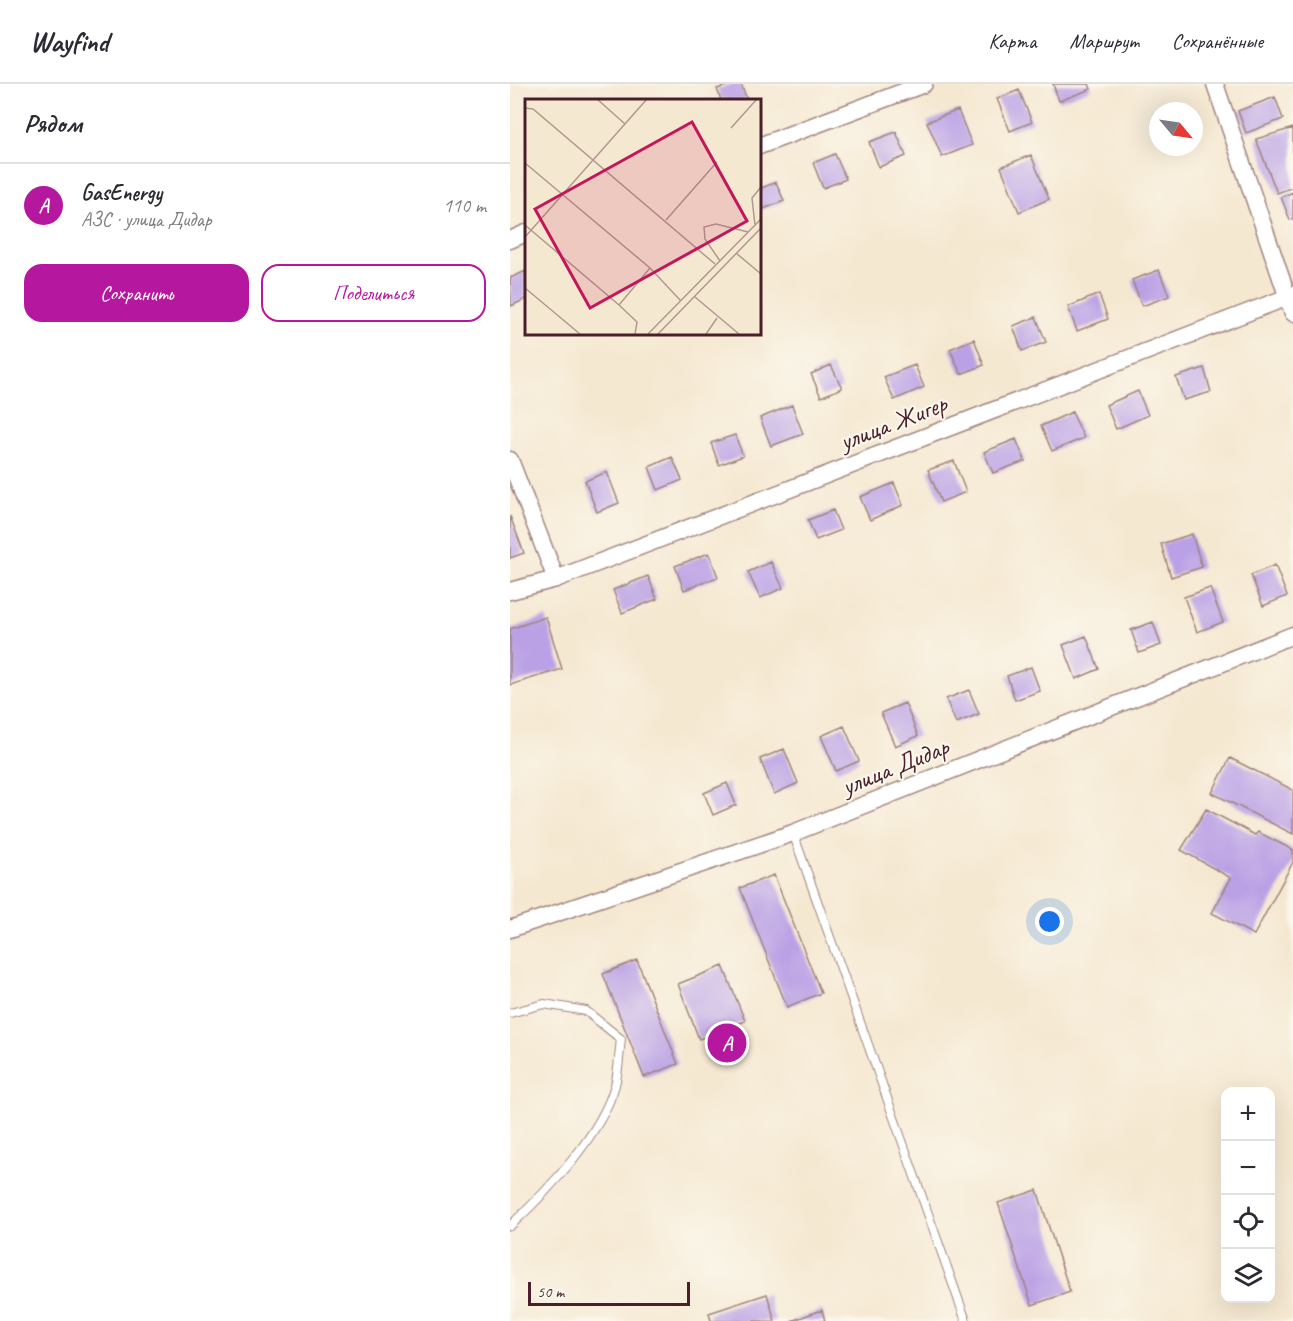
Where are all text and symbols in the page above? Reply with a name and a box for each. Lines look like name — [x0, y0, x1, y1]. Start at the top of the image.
text: Wayfind — [30, 24, 109, 59]
text: Карта — [988, 28, 1037, 54]
text: Маршрут — [1070, 28, 1139, 54]
text: Сохранённые — [1172, 28, 1263, 54]
inset map — [525, 99, 760, 334]
north arrow — [1149, 102, 1203, 156]
text: Рядом — [24, 107, 82, 140]
text: GasEnergy — [81, 179, 162, 207]
text: A — [38, 193, 49, 218]
text: 110 m — [443, 193, 486, 218]
text: АЗС · улица Дидар — [81, 207, 211, 232]
button: Сохранить — [24, 264, 249, 322]
button: Поделиться — [261, 264, 486, 322]
street label: улица Жигер — [833, 387, 953, 459]
street label: улица Дидар — [835, 730, 955, 804]
your location — [1035, 907, 1064, 936]
pin: A — [708, 1020, 746, 1066]
map controls — [1221, 1087, 1275, 1303]
button: + — [1221, 1087, 1275, 1141]
button: − — [1221, 1141, 1275, 1195]
button: locate — [1221, 1195, 1275, 1249]
button: layers — [1221, 1249, 1275, 1303]
scale bar — [528, 1279, 690, 1306]
text: 50 m — [537, 1282, 564, 1302]

